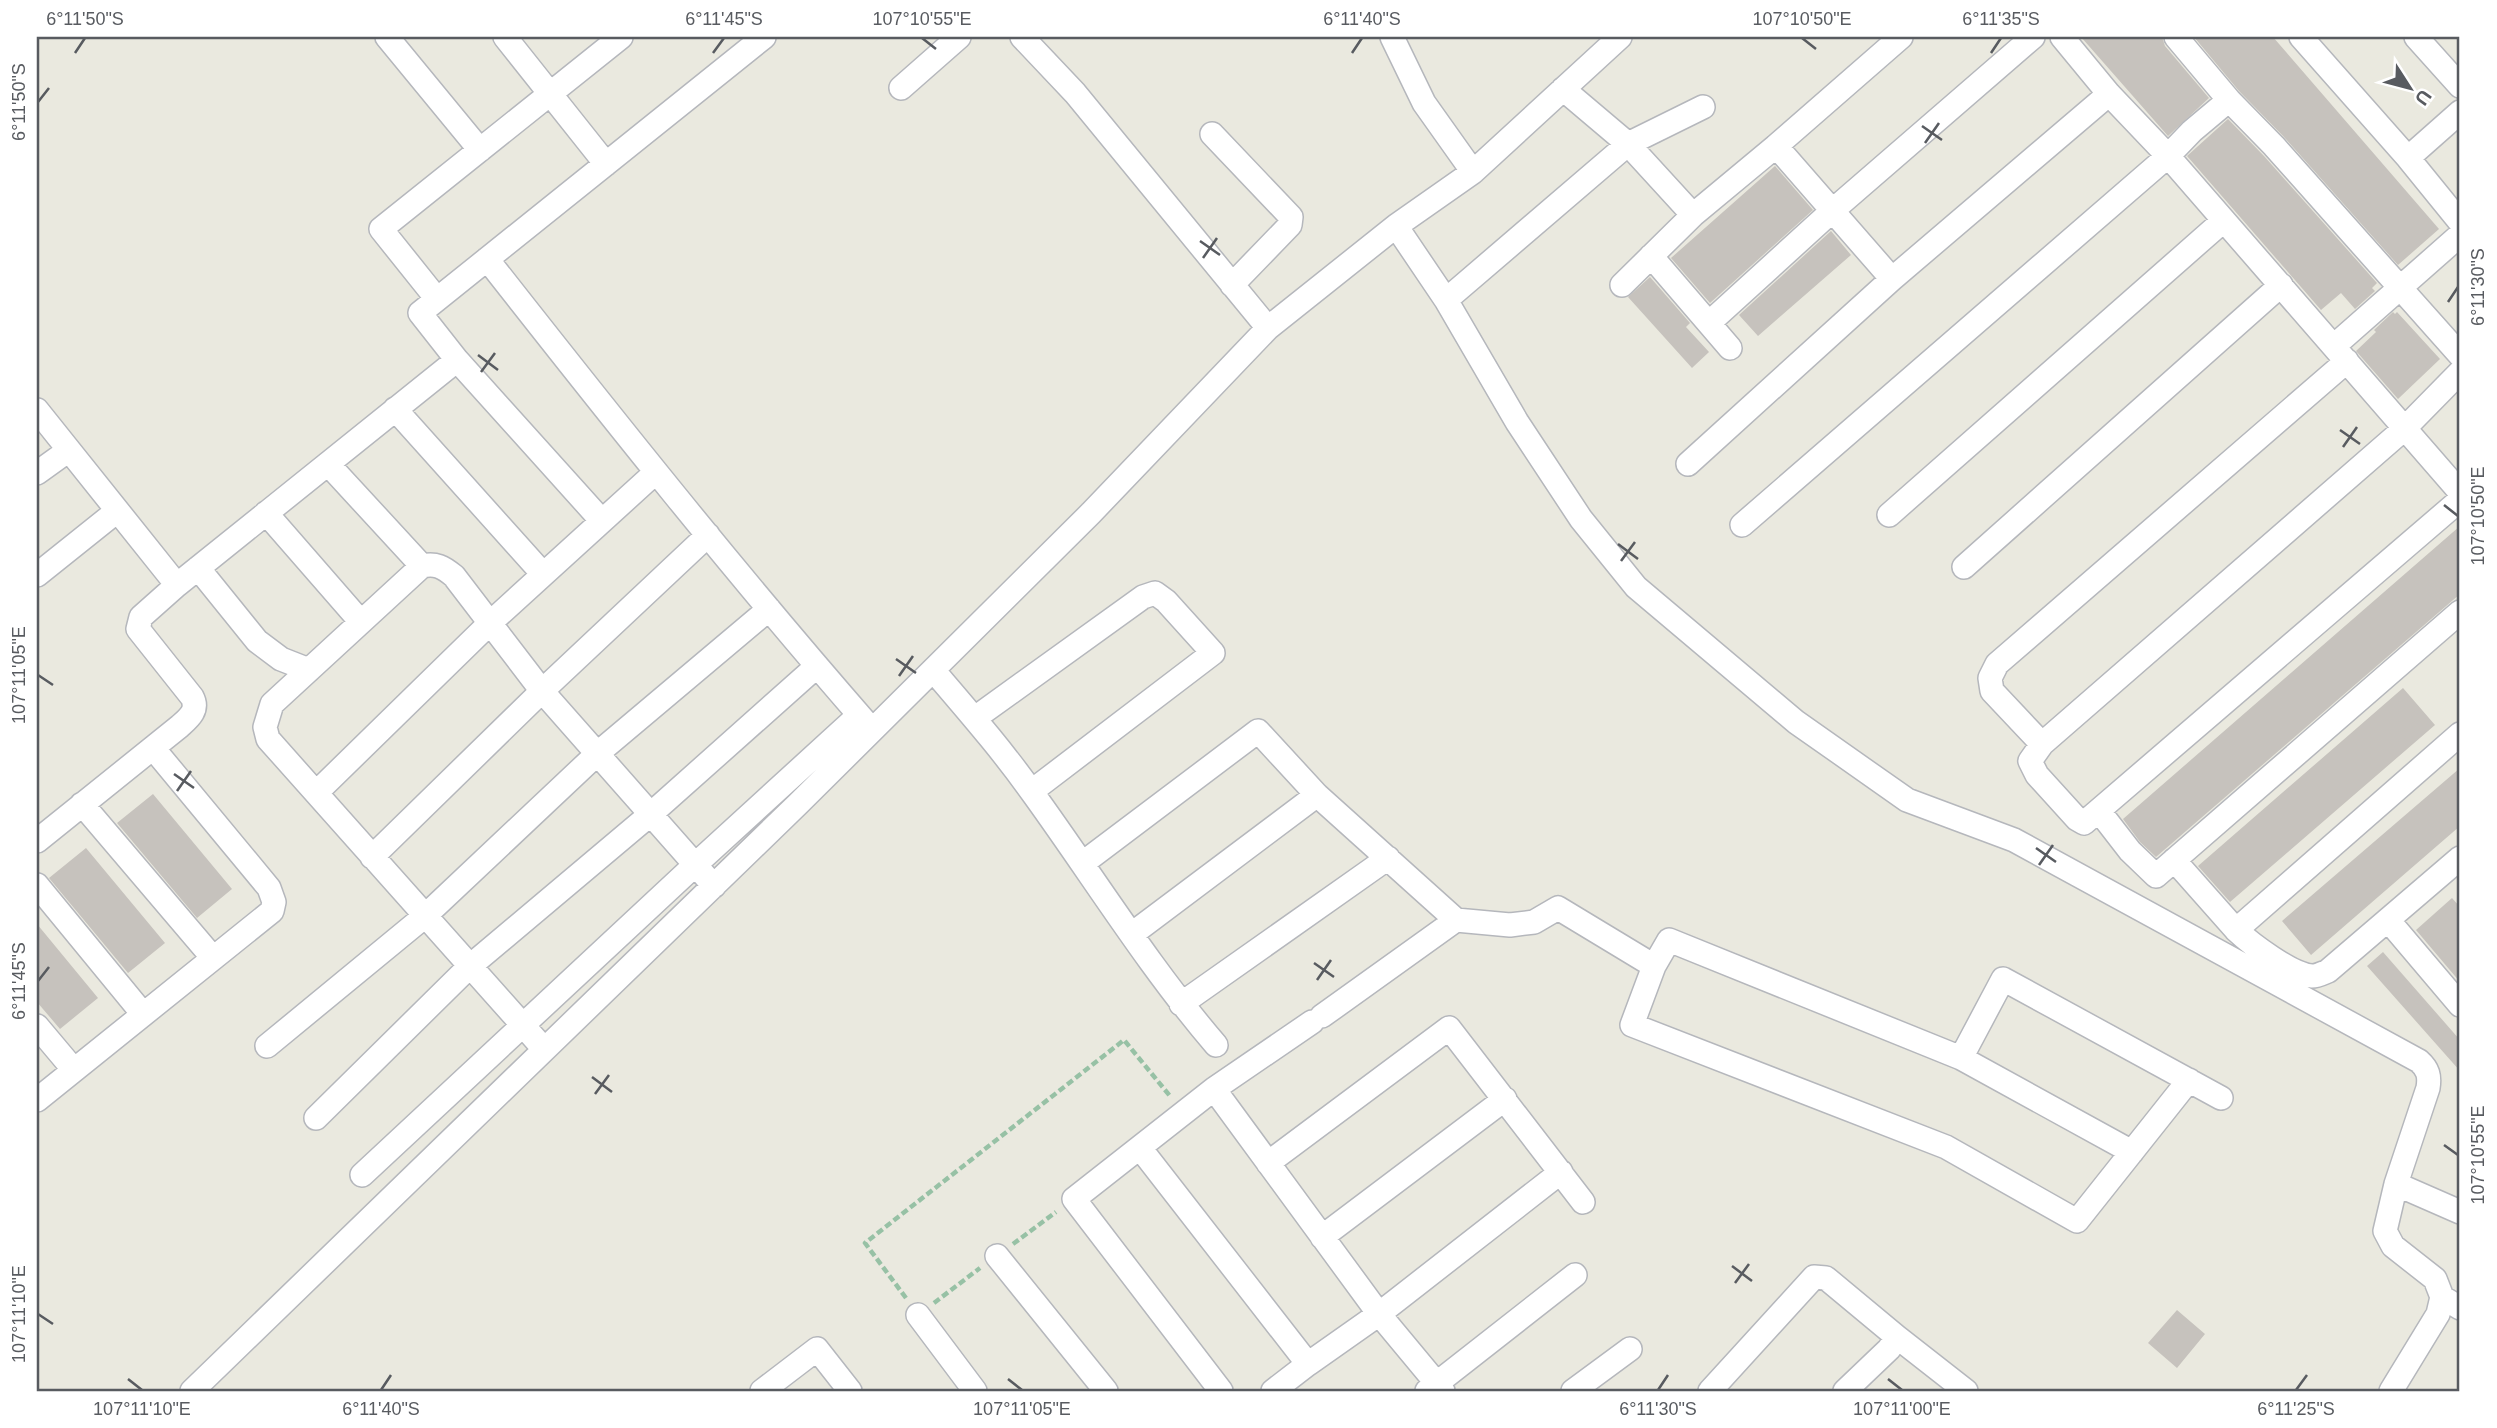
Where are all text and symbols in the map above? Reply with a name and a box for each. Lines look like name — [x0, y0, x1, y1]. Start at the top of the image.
text: 6°11'50"S — [46, 9, 124, 29]
text: 6°11'45"S — [685, 9, 763, 29]
text: 107°10'55"E — [872, 9, 972, 29]
text: 6°11'40"S — [1323, 9, 1401, 29]
text: 107°10'50"E — [1752, 9, 1852, 29]
text: 6°11'35"S — [1962, 9, 2040, 29]
north arrow — [2374, 52, 2444, 122]
text: 6°11'50"S — [9, 63, 29, 141]
text: U — [2411, 86, 2436, 109]
text: 6°11'30"S — [2468, 248, 2488, 326]
text: 107°10'50"E — [2468, 466, 2488, 566]
text: 107°11'05"E — [9, 626, 29, 724]
text: 6°11'45"S — [9, 942, 29, 1020]
text: 107°10'55"E — [2468, 1105, 2488, 1205]
text: 107°11'10"E — [9, 1265, 29, 1363]
text: 107°11'10"E — [93, 1399, 191, 1419]
text: 6°11'40"S — [342, 1399, 420, 1419]
text: 107°11'05"E — [973, 1399, 1071, 1419]
text: 6°11'30"S — [1619, 1399, 1697, 1419]
text: 107°11'00"E — [1853, 1399, 1951, 1419]
text: 6°11'25"S — [2257, 1399, 2335, 1419]

